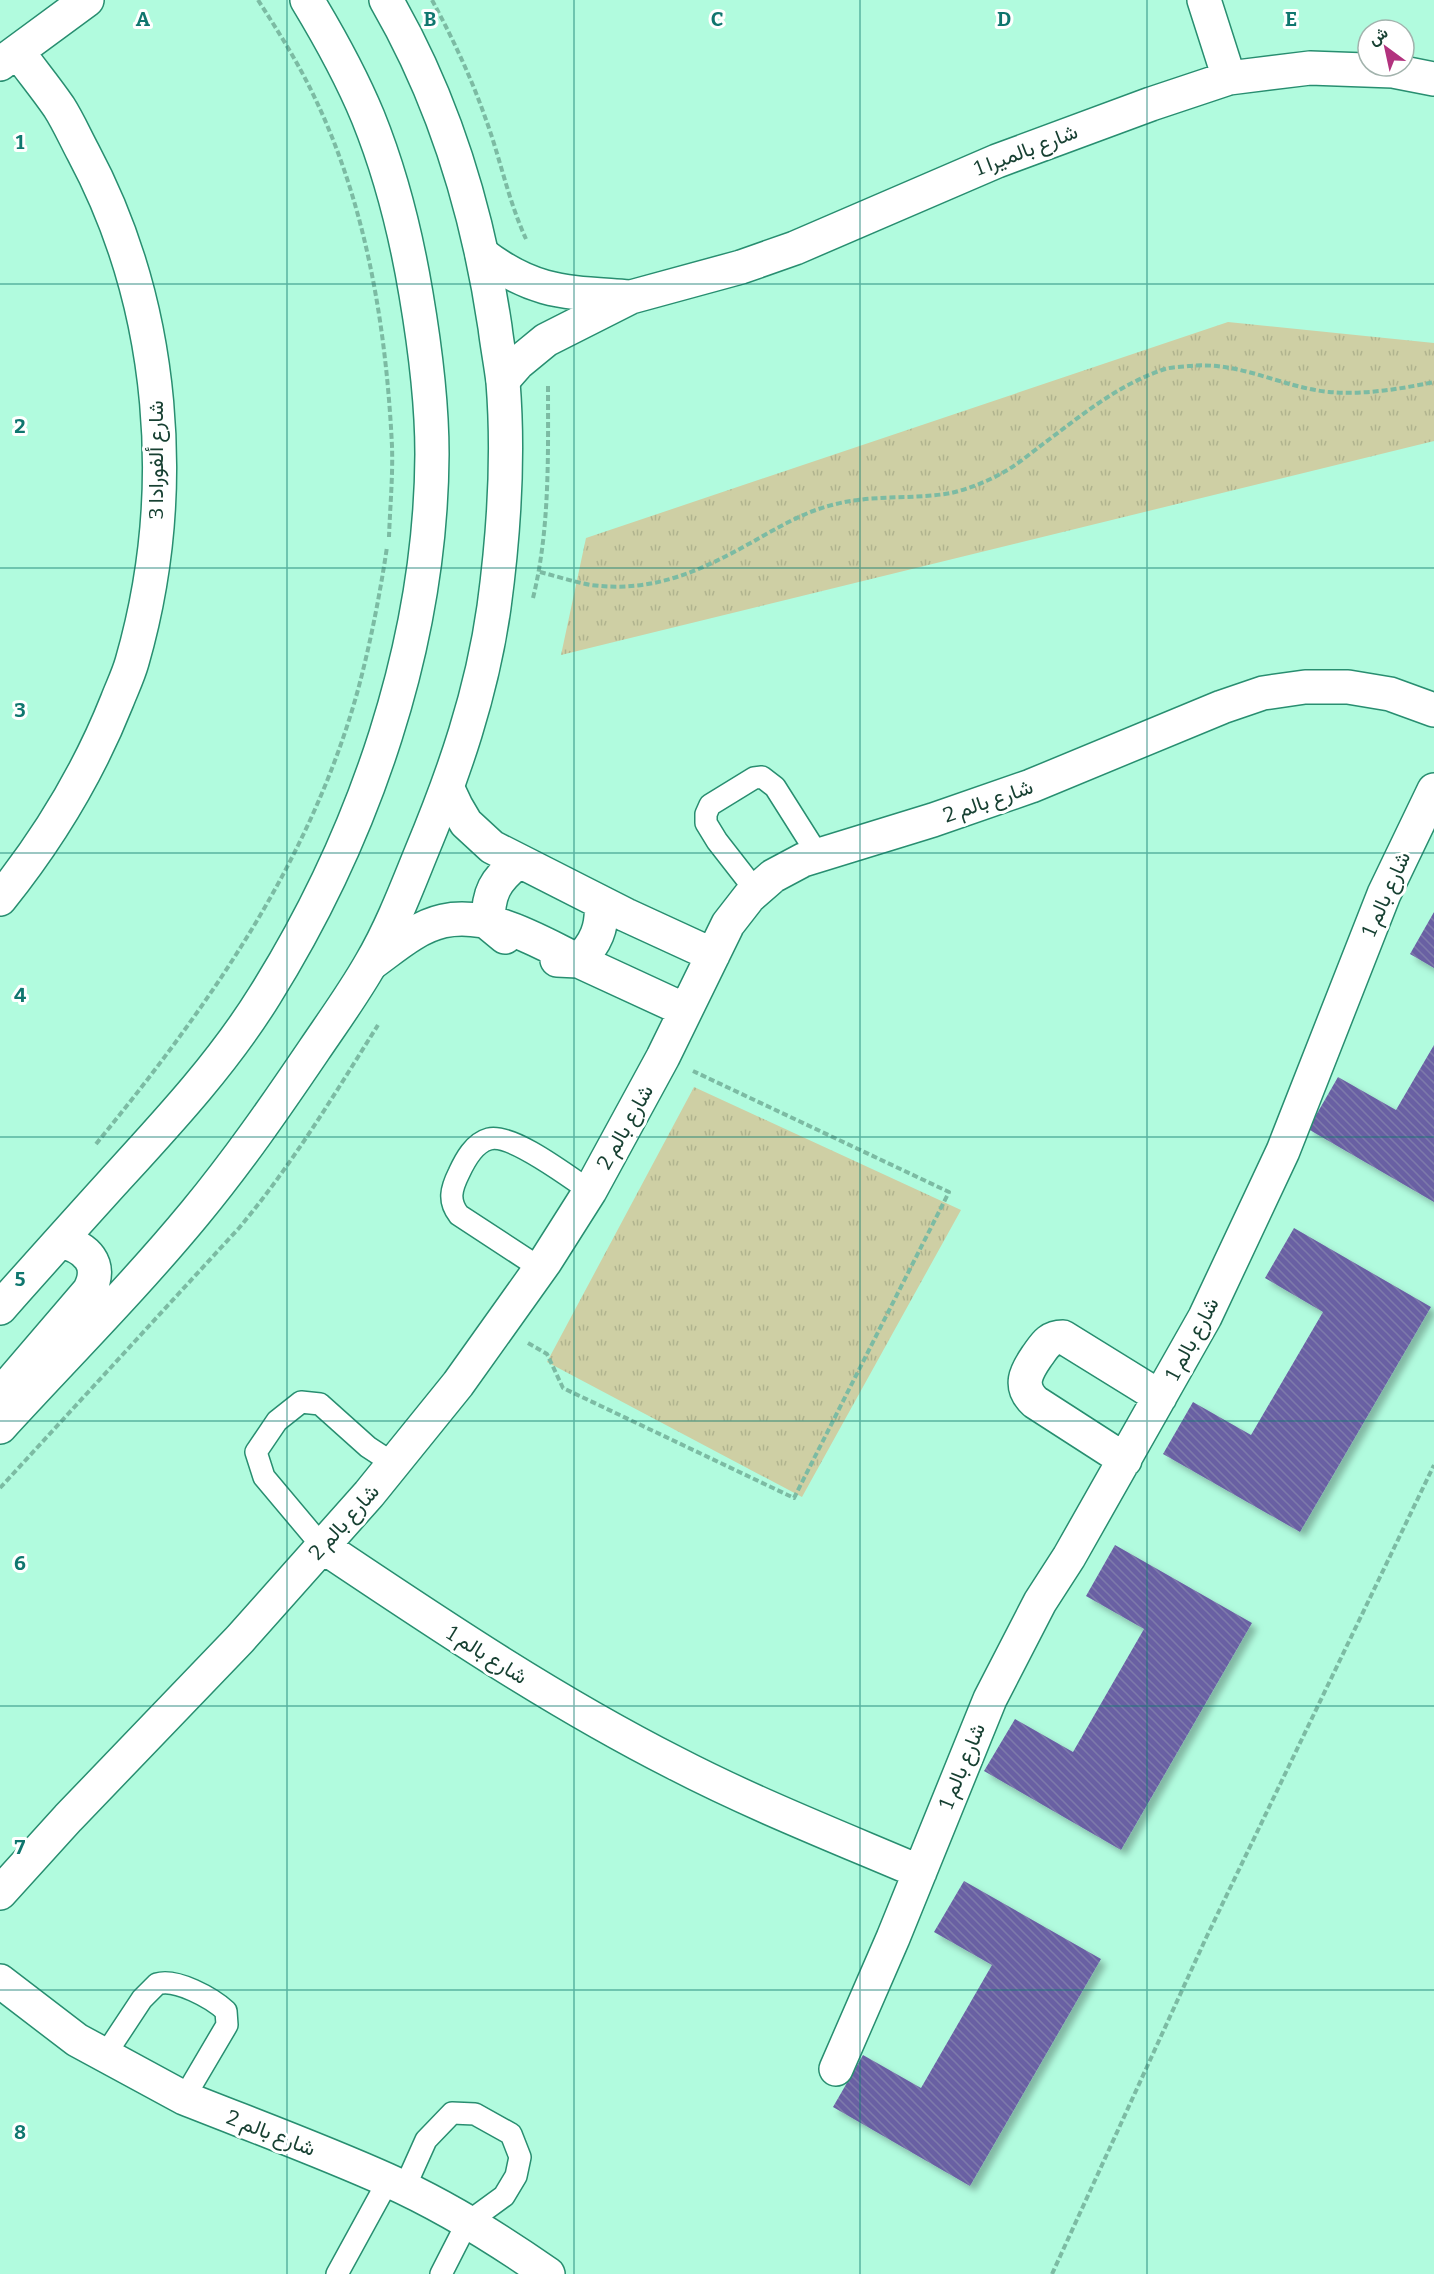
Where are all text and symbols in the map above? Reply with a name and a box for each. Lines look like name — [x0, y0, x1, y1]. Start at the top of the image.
text: A — [136, 7, 151, 31]
text: B — [424, 7, 437, 31]
text: C — [711, 7, 723, 31]
text: D — [997, 7, 1011, 31]
text: E — [1285, 7, 1297, 31]
north arrow — [1356, 18, 1416, 78]
text: ش — [1365, 23, 1391, 49]
street label: شارع بالميرا 1 — [971, 118, 1082, 183]
text: 1 — [16, 130, 25, 154]
street label: شارع ألفورادا 3 — [143, 401, 170, 519]
text: 2 — [14, 414, 26, 438]
text: 3 — [14, 698, 26, 722]
street label: شارع بالم 2 — [940, 774, 1037, 829]
street label: شارع بالم 1 — [1356, 848, 1417, 941]
text: 4 — [14, 983, 26, 1007]
street label: شارع بالم 2 — [591, 1080, 660, 1175]
text: 5 — [15, 1267, 26, 1291]
street label: شارع بالم 1 — [1159, 1293, 1226, 1385]
street label: شارع بالم 2 — [303, 1479, 386, 1566]
text: 6 — [14, 1551, 26, 1575]
street label: شارع بالم 1 — [441, 1620, 532, 1691]
street label: شارع بالم 1 — [933, 1719, 992, 1813]
text: 7 — [15, 1835, 26, 1859]
street label: شارع بالم 2 — [223, 2104, 319, 2163]
text: 8 — [14, 2120, 26, 2144]

